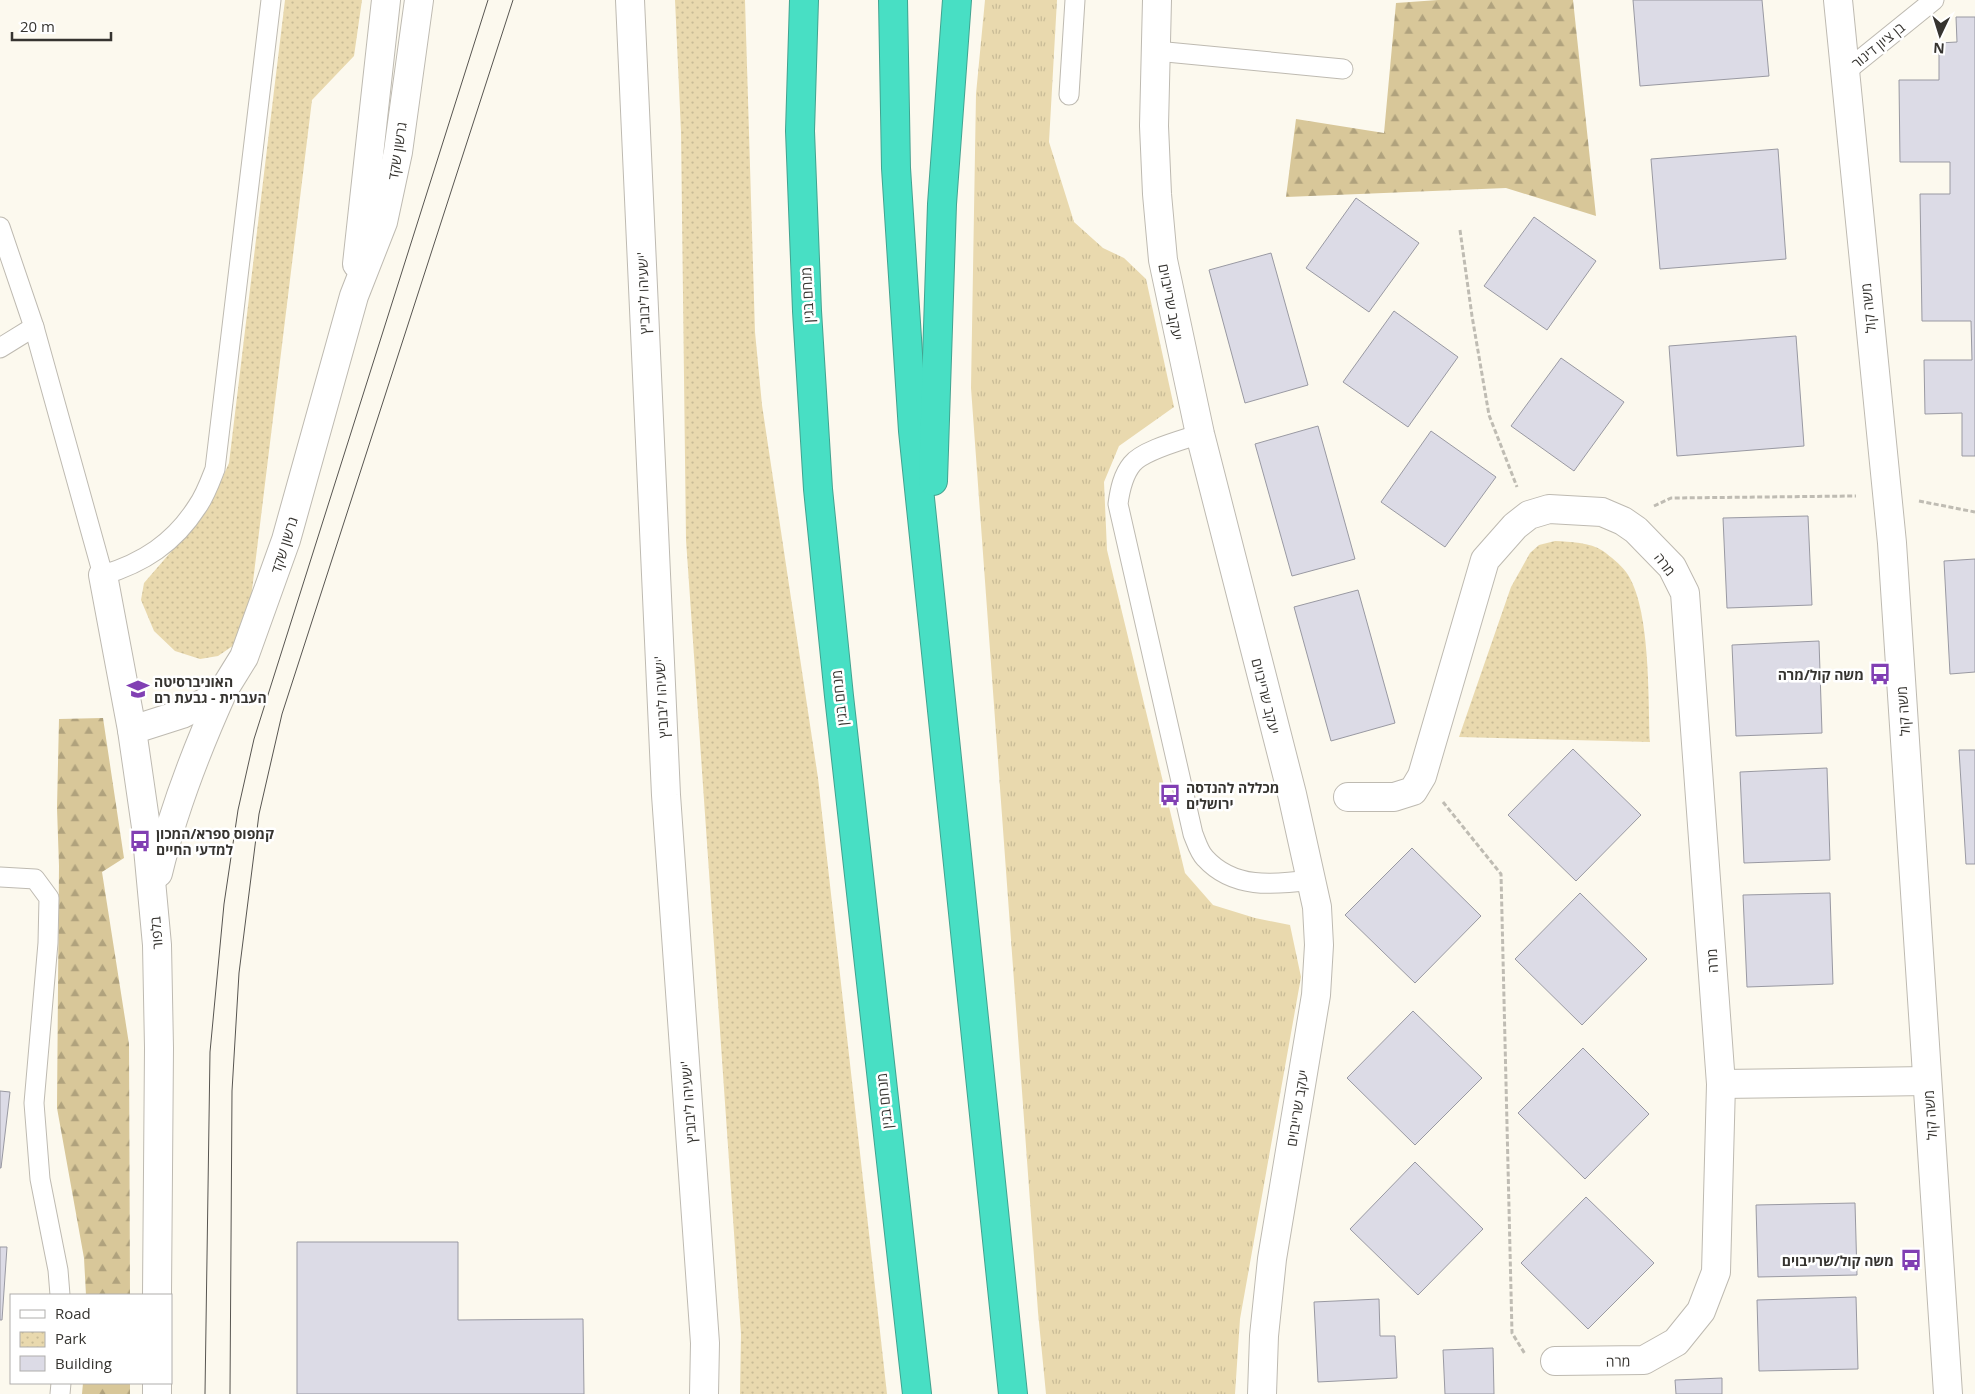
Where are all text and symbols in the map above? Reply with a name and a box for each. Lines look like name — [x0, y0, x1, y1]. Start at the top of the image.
scale bar — [12, 10, 111, 42]
north arrow — [1915, 10, 1965, 60]
text: 20 m — [20, 16, 55, 36]
street label: בן ציון דינור — [1847, 17, 1909, 72]
text: N — [1933, 39, 1945, 58]
street label: גרשון שקד — [383, 121, 411, 181]
street label: ישעיהו ליבוביץ' — [632, 251, 654, 335]
street label: יעקב שרייבוים — [1154, 262, 1188, 342]
street label: מנחם בגין — [796, 267, 818, 323]
street label: משה קול — [1856, 282, 1880, 334]
street label: גרשון שקד — [266, 514, 302, 576]
street label: מרה — [1650, 549, 1680, 579]
street label: ישעיהו ליבוביץ' — [649, 655, 673, 739]
street label: יעקב שרייבוים — [1247, 656, 1285, 736]
bus stop icon: משה קול/מרה — [1867, 661, 1893, 687]
place label: משה קול/מרה — [1778, 665, 1864, 684]
street label: מנחם בגין — [827, 669, 851, 727]
place label: האוניברסיטה העברית - גבעת רם — [154, 672, 267, 707]
school or university icon: האוניברסיטה העברית - גבעת רם — [125, 676, 151, 702]
street label: משה קול — [1892, 686, 1914, 736]
place label: מכללה להנדסה ירושלים — [1186, 778, 1279, 813]
bus stop icon: מכללה להנדסה ירושלים — [1157, 782, 1183, 808]
place label: קמפוס ספרא/המכון למדעי החיים — [156, 824, 274, 859]
bus stop icon: קמפוס ספרא/המכון למדעי החיים — [127, 828, 153, 854]
street label: בלפור — [145, 915, 167, 950]
street label: מרה — [1702, 948, 1722, 974]
street label: ישעיהו ליבוביץ' — [676, 1060, 700, 1144]
street label: יעקב שרייבוים — [1282, 1068, 1312, 1148]
street label: מנחם בגין — [872, 1072, 896, 1130]
street label: משה קול — [1919, 1090, 1941, 1140]
bus stop icon: משה קול/שרייבוים — [1898, 1247, 1924, 1273]
place label: משה קול/שרייבוים — [1782, 1251, 1894, 1270]
legend — [10, 1294, 172, 1384]
text: Road — [55, 1303, 91, 1323]
text: Park — [55, 1328, 86, 1348]
street label: מרה — [1606, 1351, 1630, 1371]
text: Building — [55, 1353, 112, 1373]

